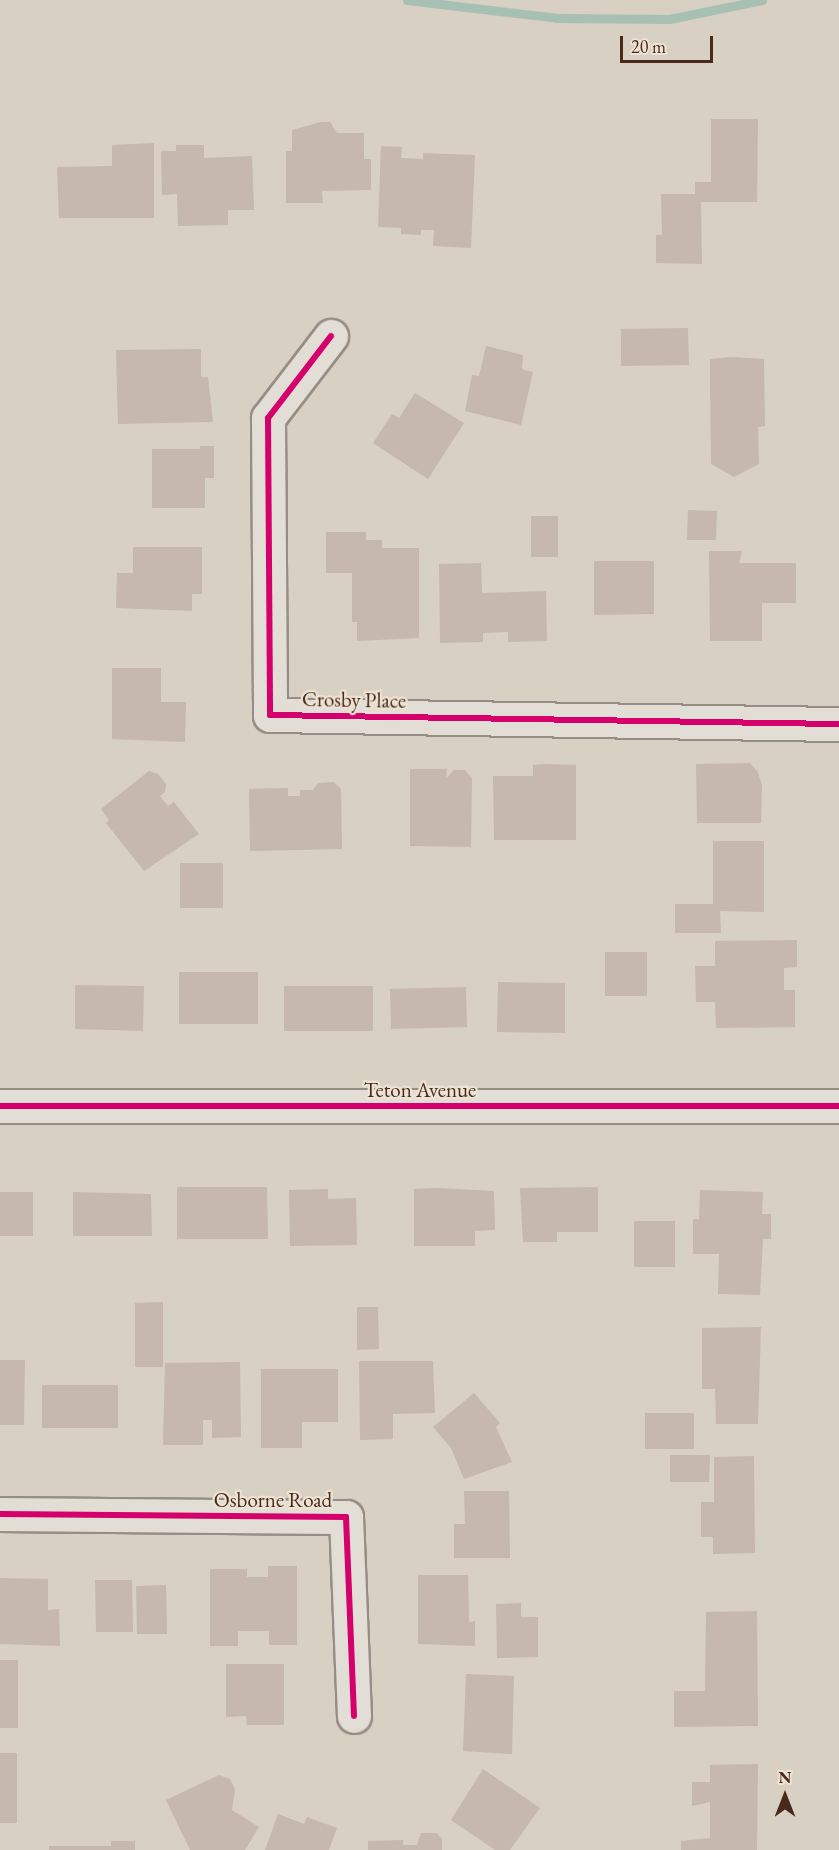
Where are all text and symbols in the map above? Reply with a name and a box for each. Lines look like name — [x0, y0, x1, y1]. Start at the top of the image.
scale bar — [623, 24, 716, 62]
text: 20 m — [631, 35, 666, 58]
street label: Crosby Place — [302, 686, 406, 714]
street label: Teton Avenue — [364, 1077, 476, 1103]
street label: Osborne Road — [214, 1487, 332, 1513]
north arrow — [755, 1766, 815, 1826]
text: N — [779, 1767, 791, 1788]

